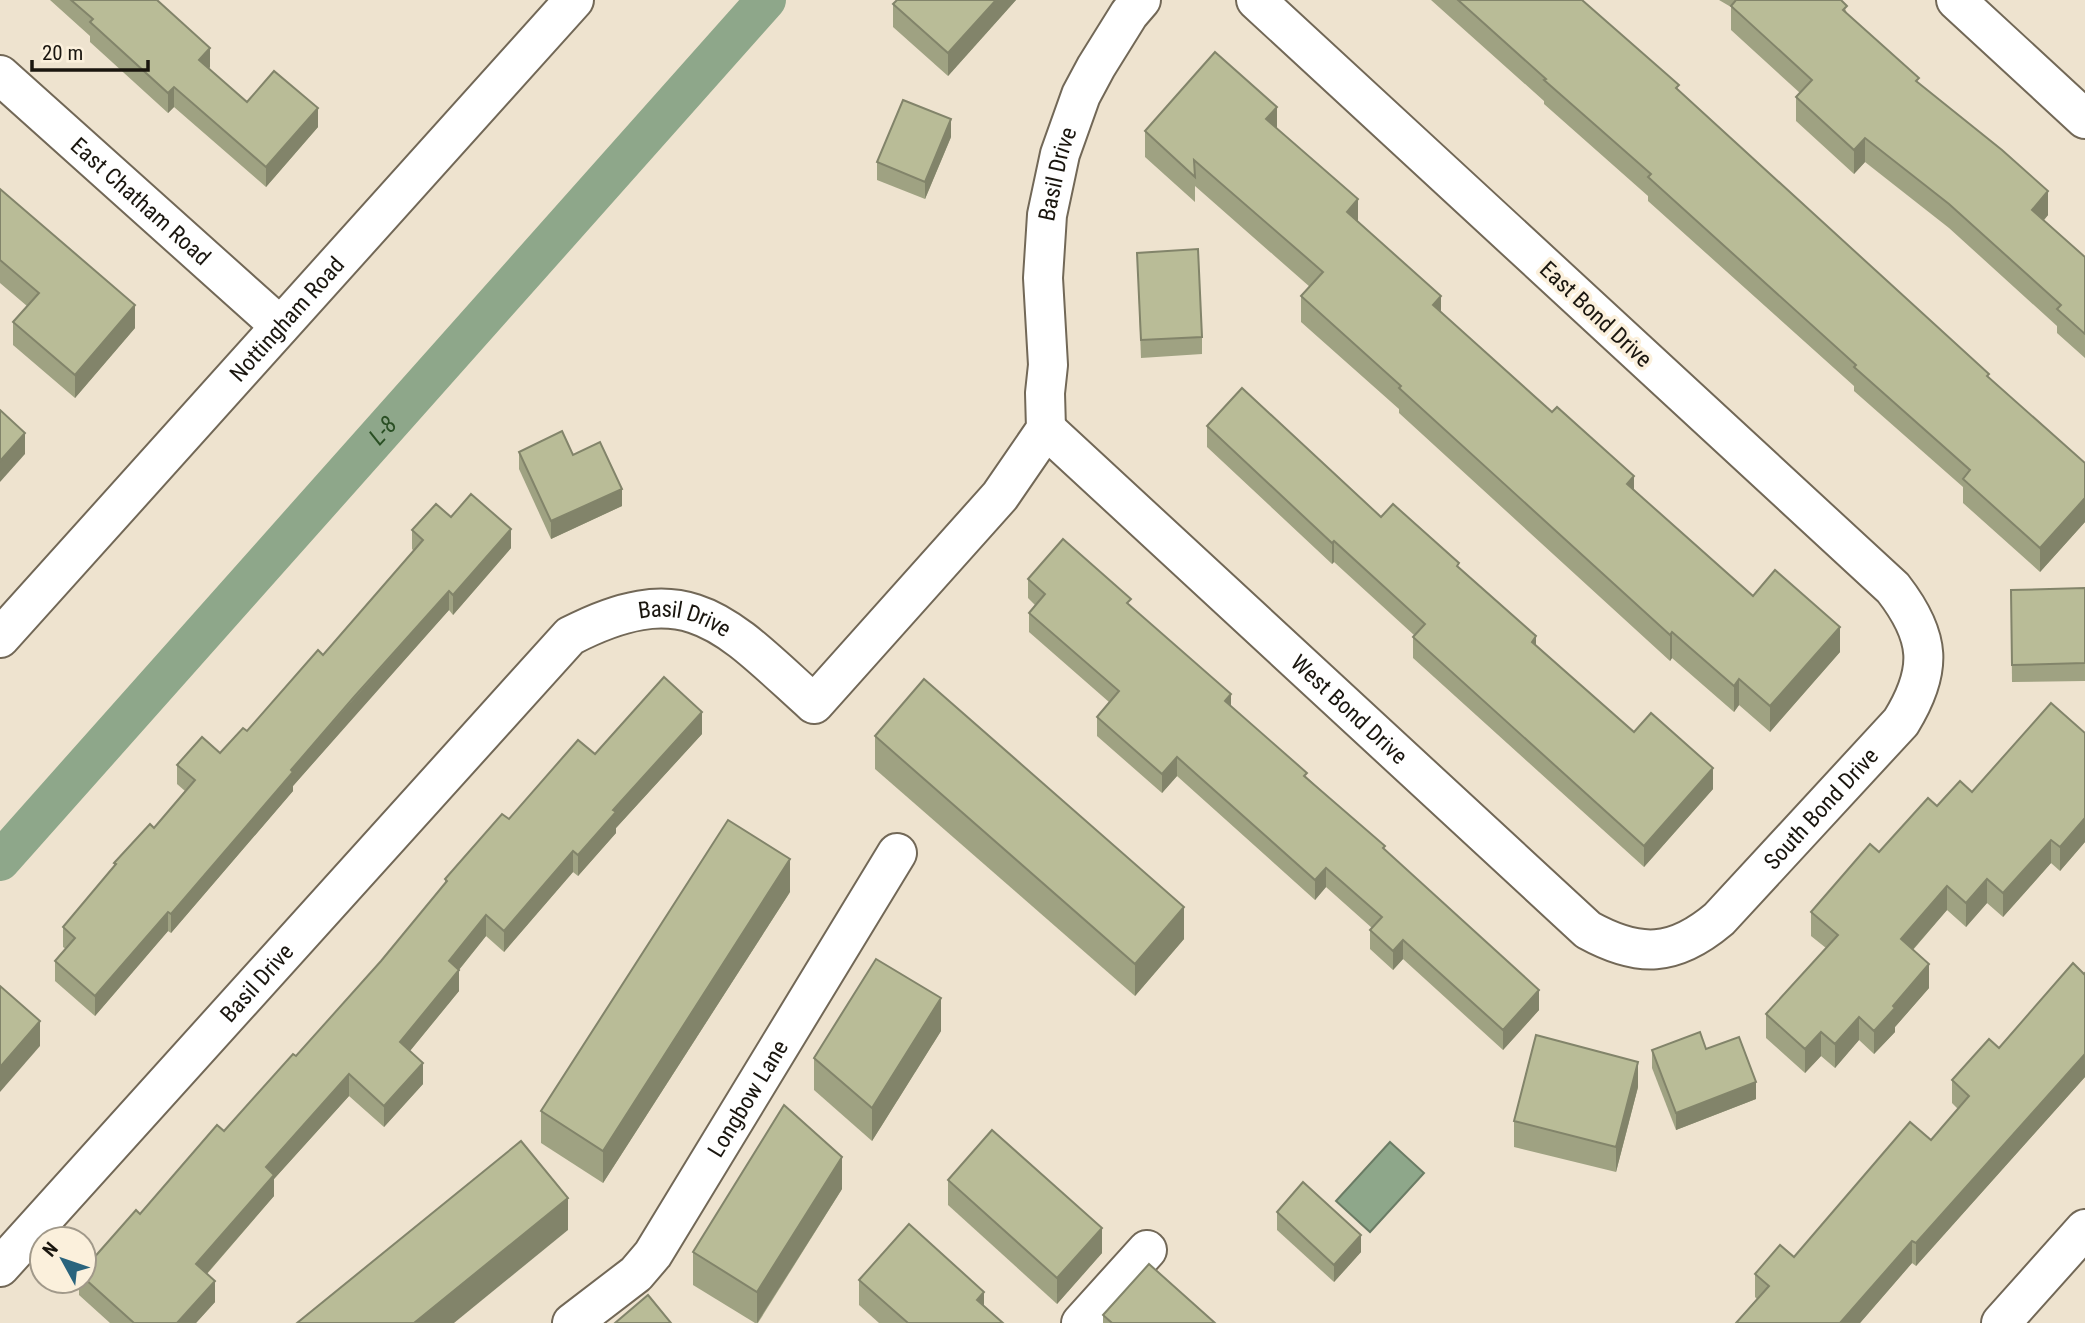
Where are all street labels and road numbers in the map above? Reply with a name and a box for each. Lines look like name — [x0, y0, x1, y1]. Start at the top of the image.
street label: Basil Drive — [1033, 123, 1083, 223]
street label: East Chatham Road — [65, 132, 216, 271]
street label: Nottingham Road — [224, 252, 350, 387]
street label: East Bond Drive — [1534, 256, 1657, 373]
street label: Basil Drive — [636, 595, 736, 643]
street label: West Bond Drive — [1285, 649, 1413, 770]
street label: South Bond Drive — [1759, 743, 1884, 875]
street label: Basil Drive — [215, 939, 299, 1028]
street label: Longbow Lane — [702, 1035, 794, 1162]

